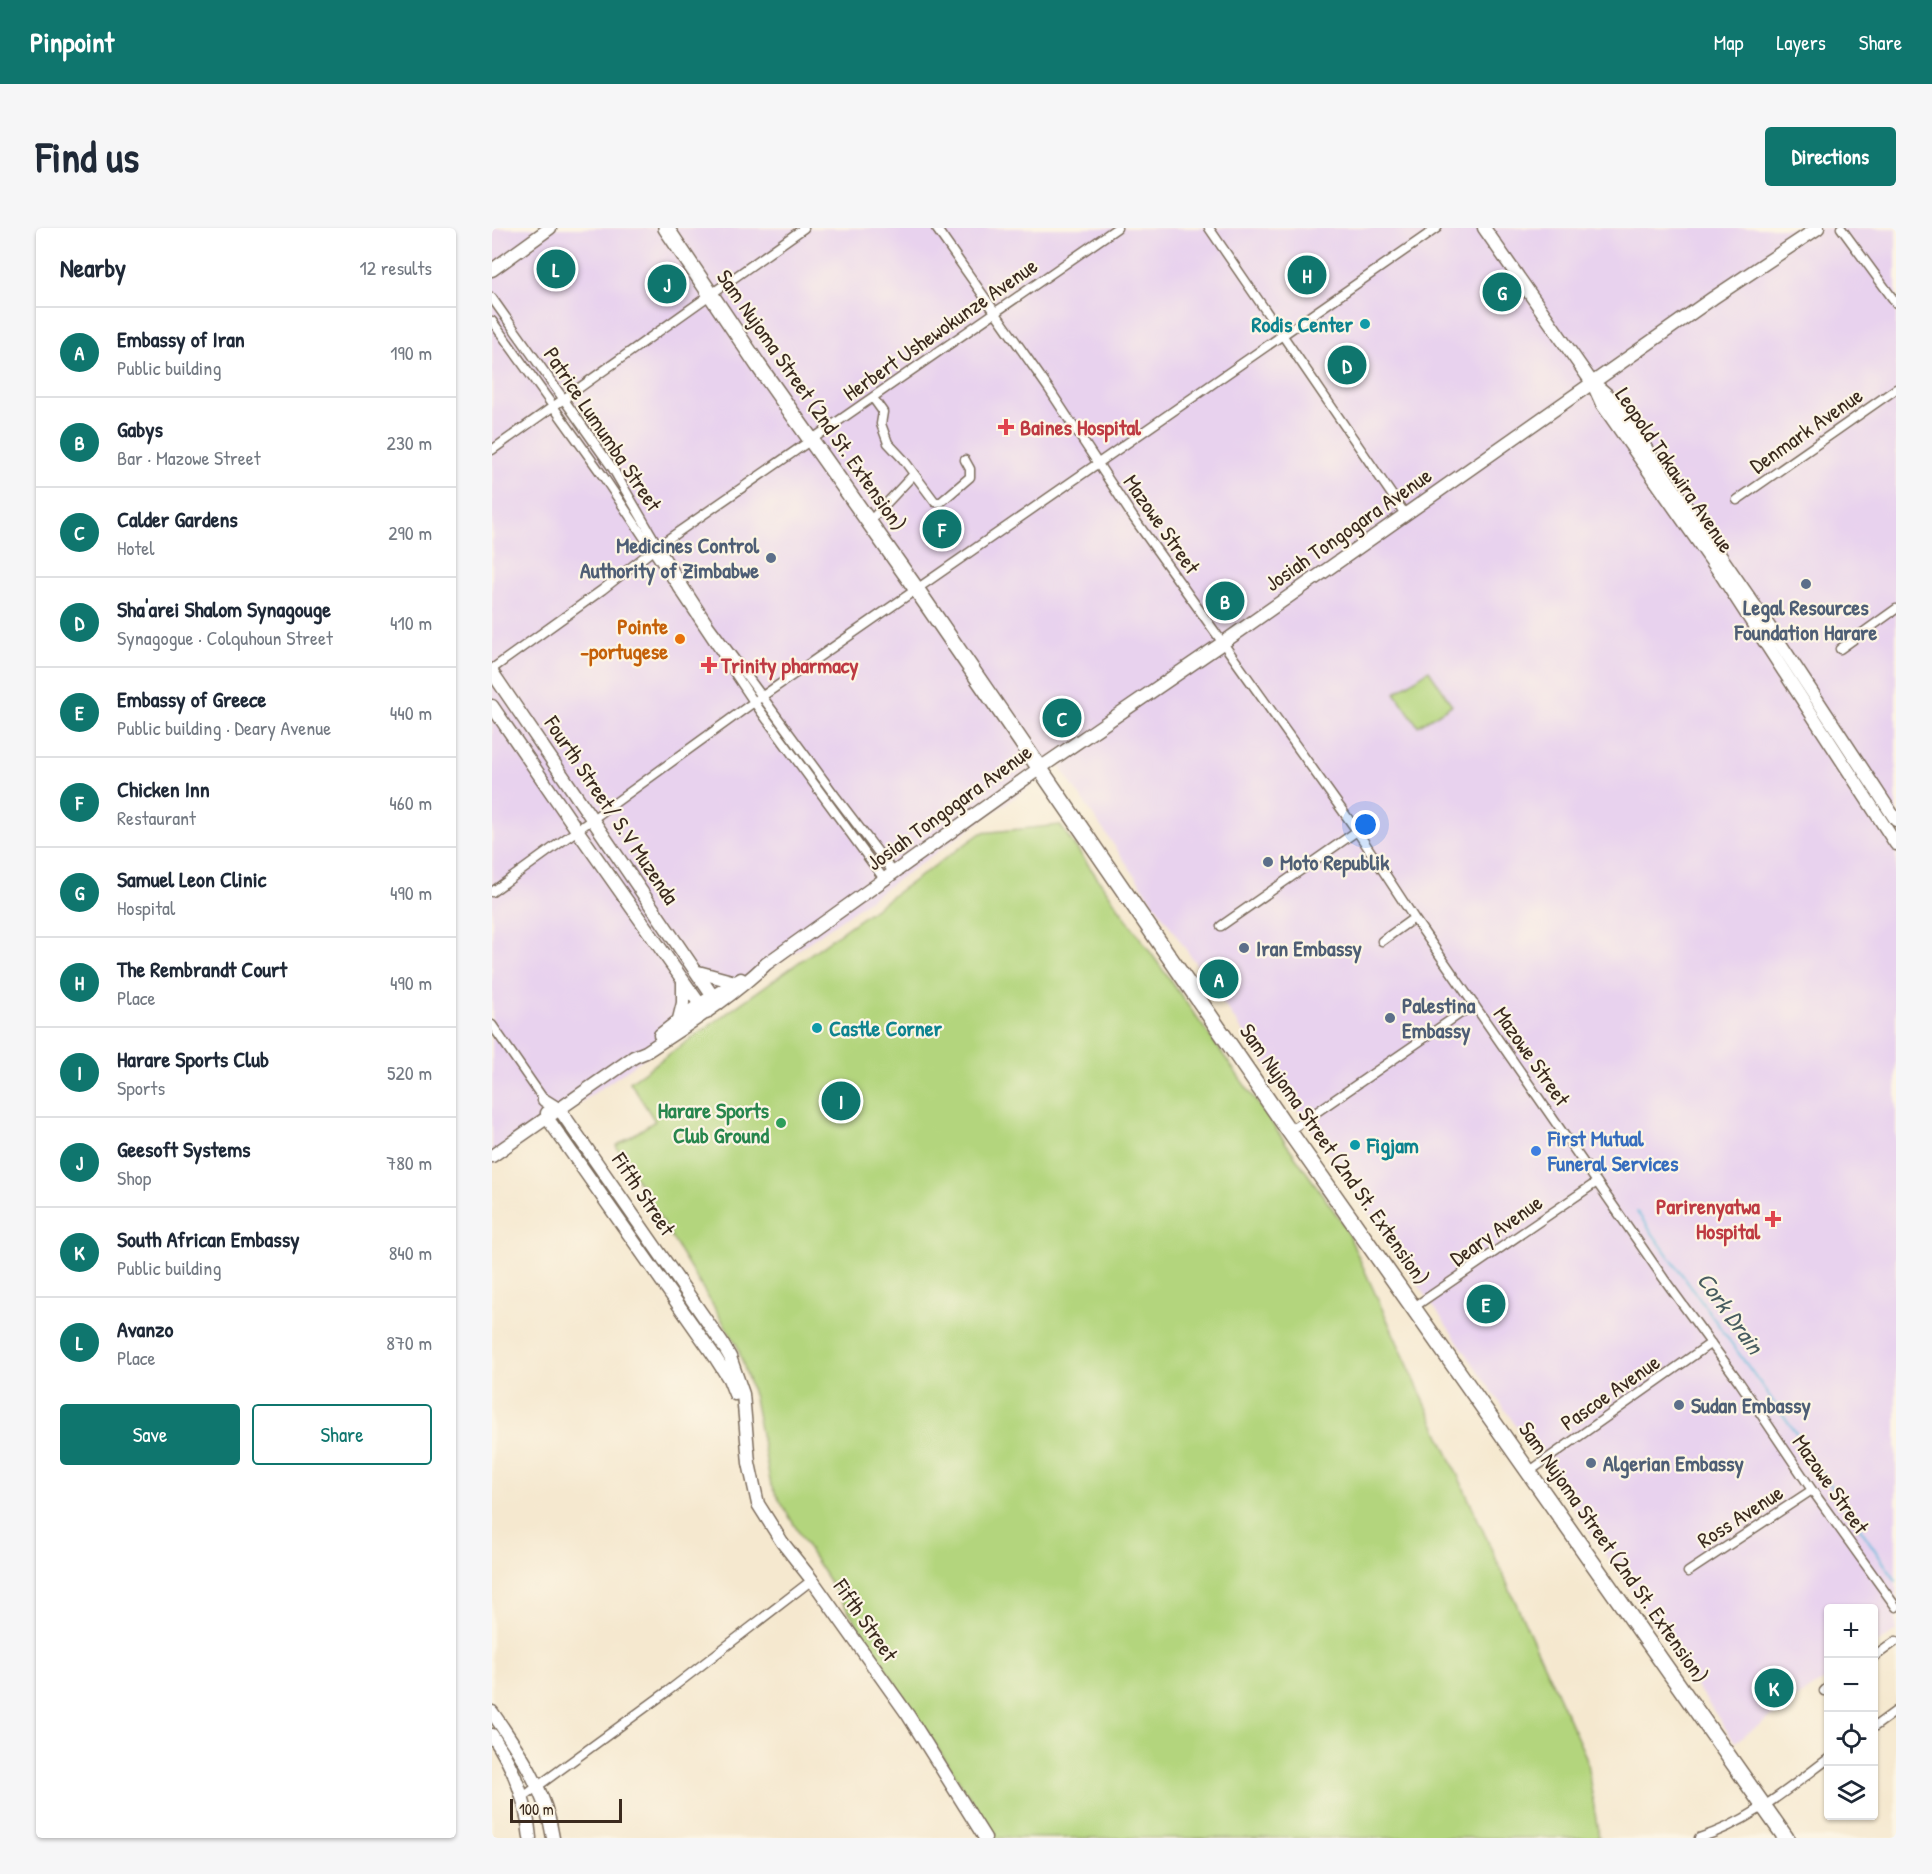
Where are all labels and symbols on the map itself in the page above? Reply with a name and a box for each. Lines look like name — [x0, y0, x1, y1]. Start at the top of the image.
pin: L — [536, 246, 576, 291]
street label: Herbert Ushewokunze Avenue — [837, 250, 1043, 408]
pin: H — [1288, 252, 1326, 298]
pin: J — [648, 262, 687, 306]
street label: Sam Nujoma Street (2nd St. Extension) — [710, 263, 914, 537]
pin: G — [1482, 270, 1522, 314]
place label: Rodis Center — [1252, 309, 1354, 339]
marker: Rodis Center — [1358, 317, 1372, 331]
street label: Patrice Lumumba Street — [537, 341, 669, 517]
pin: D — [1328, 342, 1366, 388]
street label: Denmark Avenue — [1744, 380, 1869, 480]
street label: Leopold Takawira Avenue — [1609, 381, 1742, 559]
place label: Baines Hospital — [1020, 412, 1142, 443]
marker: Baines Hospital — [997, 418, 1015, 436]
street label: Josiah Tongogara Avenue — [1259, 460, 1438, 598]
street label: Mazowe Street — [1117, 468, 1208, 580]
pin: F — [922, 506, 962, 552]
place label: Medicines Control Authority of Zimbabwe — [580, 530, 760, 586]
marker: Medicines Control Authority of Zimbabwe — [764, 551, 778, 565]
marker: Legal Resources Foundation Harare — [1799, 577, 1813, 591]
pin: B — [1206, 578, 1244, 623]
place label: Legal Resources Foundation Harare — [1734, 592, 1878, 647]
place label: Pointe -portugese — [580, 611, 668, 667]
marker: Pointe -portugese — [673, 632, 687, 646]
place label: Trinity pharmacy — [720, 650, 859, 681]
marker: Trinity pharmacy — [702, 658, 716, 672]
pin: C — [1042, 696, 1082, 740]
street label: Fourth Street/ S.V Muzenda — [537, 709, 687, 910]
street label: Josiah Tongogara Avenue — [860, 737, 1038, 877]
your location — [1351, 810, 1380, 839]
place label: Moto Republik — [1280, 847, 1390, 878]
marker: Moto Republik — [1261, 855, 1275, 869]
place label: Iran Embassy — [1256, 933, 1363, 964]
marker: Iran Embassy — [1237, 941, 1251, 955]
pin: A — [1200, 956, 1238, 1002]
place label: Palestina Embassy — [1402, 990, 1476, 1046]
street label: Mazowe Street — [1487, 1000, 1578, 1112]
marker: Palestina Embassy — [1383, 1011, 1397, 1025]
place label: Castle Corner — [829, 1013, 942, 1043]
street label: Sam Nujoma Street (2nd St. Extension) — [1233, 1017, 1437, 1291]
marker: Castle Corner — [810, 1021, 824, 1035]
pin: I — [822, 1078, 860, 1124]
place label: Harare Sports Club Ground — [658, 1095, 770, 1150]
marker: Harare Sports Club Ground — [774, 1116, 788, 1130]
place label: First Mutual Funeral Services — [1547, 1123, 1679, 1178]
place label: Figjam — [1366, 1130, 1419, 1161]
marker: Figjam — [1348, 1138, 1362, 1152]
marker: First Mutual Funeral Services — [1529, 1144, 1543, 1158]
street label: Fifth Street — [605, 1146, 683, 1242]
street label: Deary Avenue — [1444, 1187, 1548, 1273]
place label: Parirenyatwa Hospital — [1656, 1191, 1761, 1247]
marker: Parirenyatwa Hospital — [1764, 1210, 1782, 1228]
water label: Cork Drain — [1690, 1265, 1773, 1362]
pin: E — [1466, 1282, 1506, 1326]
street label: Pascoe Avenue — [1554, 1347, 1666, 1437]
place label: Sudan Embassy — [1691, 1390, 1811, 1421]
marker: Sudan Embassy — [1672, 1398, 1686, 1412]
street label: Sam Nujoma Street (2nd St. Extension) — [1512, 1415, 1716, 1689]
street label: Mazowe Street — [1786, 1428, 1877, 1540]
place label: Algerian Embassy — [1603, 1448, 1744, 1479]
marker: Algerian Embassy — [1584, 1456, 1598, 1470]
street label: Ross Avenue — [1691, 1477, 1789, 1555]
street label: Fifth Street — [826, 1572, 906, 1668]
pin: K — [1754, 1666, 1794, 1710]
scale bar — [510, 1796, 622, 1824]

